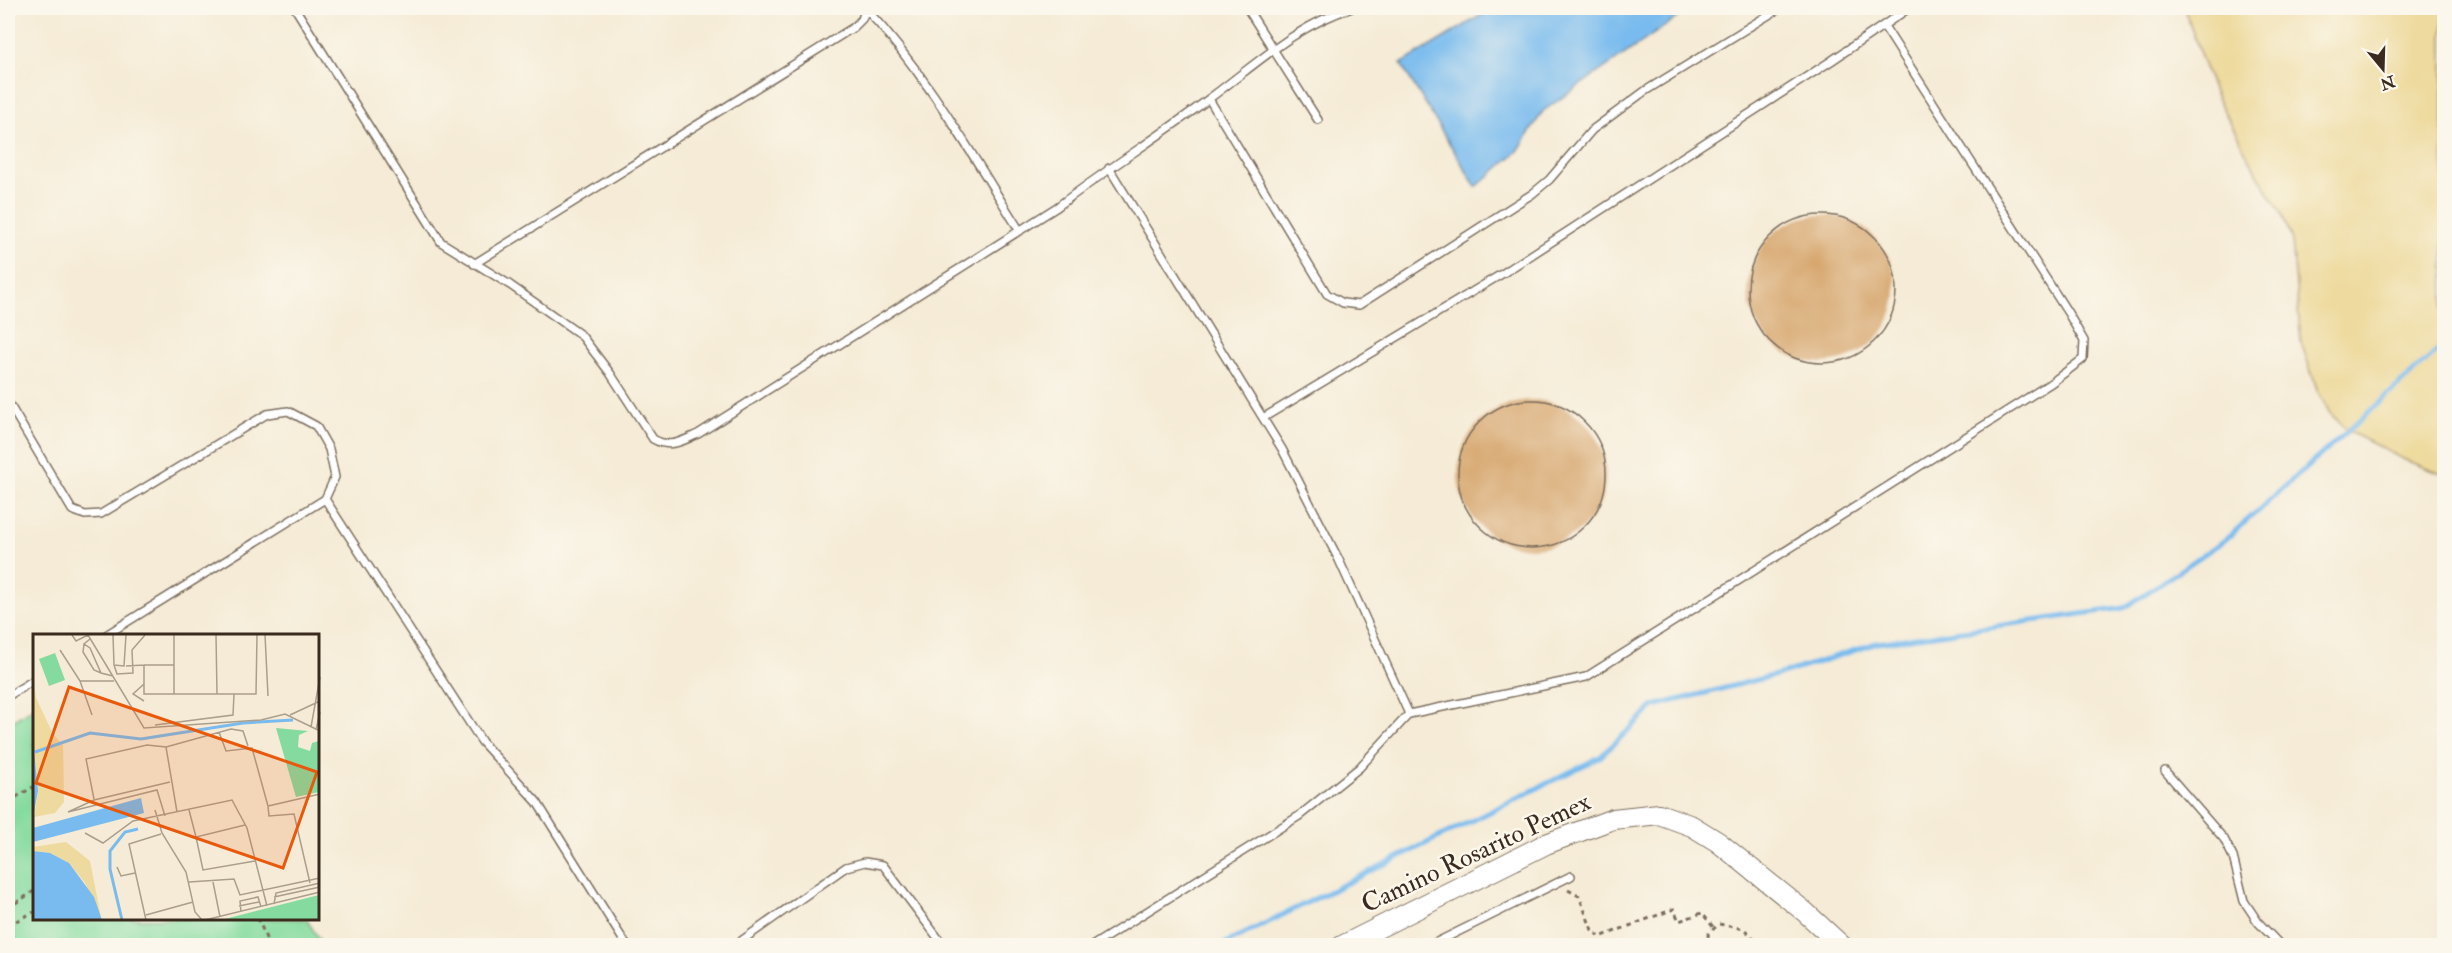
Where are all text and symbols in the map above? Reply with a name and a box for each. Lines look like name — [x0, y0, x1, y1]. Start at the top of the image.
north arrow — [2353, 39, 2413, 99]
text: N — [2377, 70, 2399, 94]
inset map — [33, 634, 320, 920]
street label: Camino Rosarito Pemex — [1356, 786, 1596, 920]

